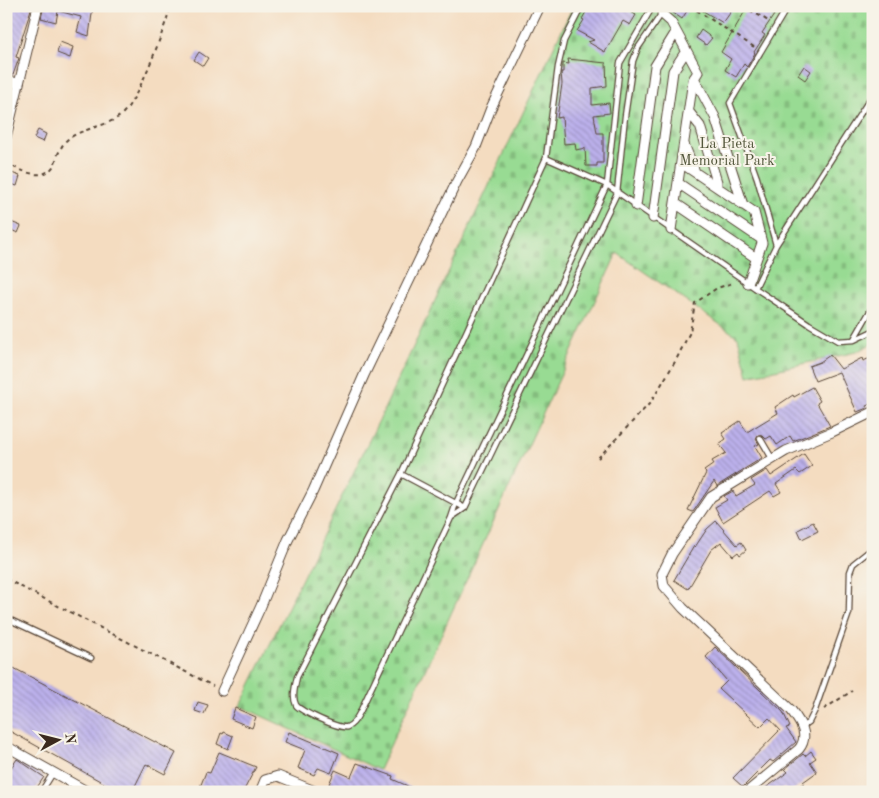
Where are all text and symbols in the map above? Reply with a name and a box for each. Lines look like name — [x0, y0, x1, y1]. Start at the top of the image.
park label: La Pieta Memorial Park — [679, 137, 775, 169]
north arrow — [32, 716, 82, 766]
text: N — [62, 732, 78, 745]

